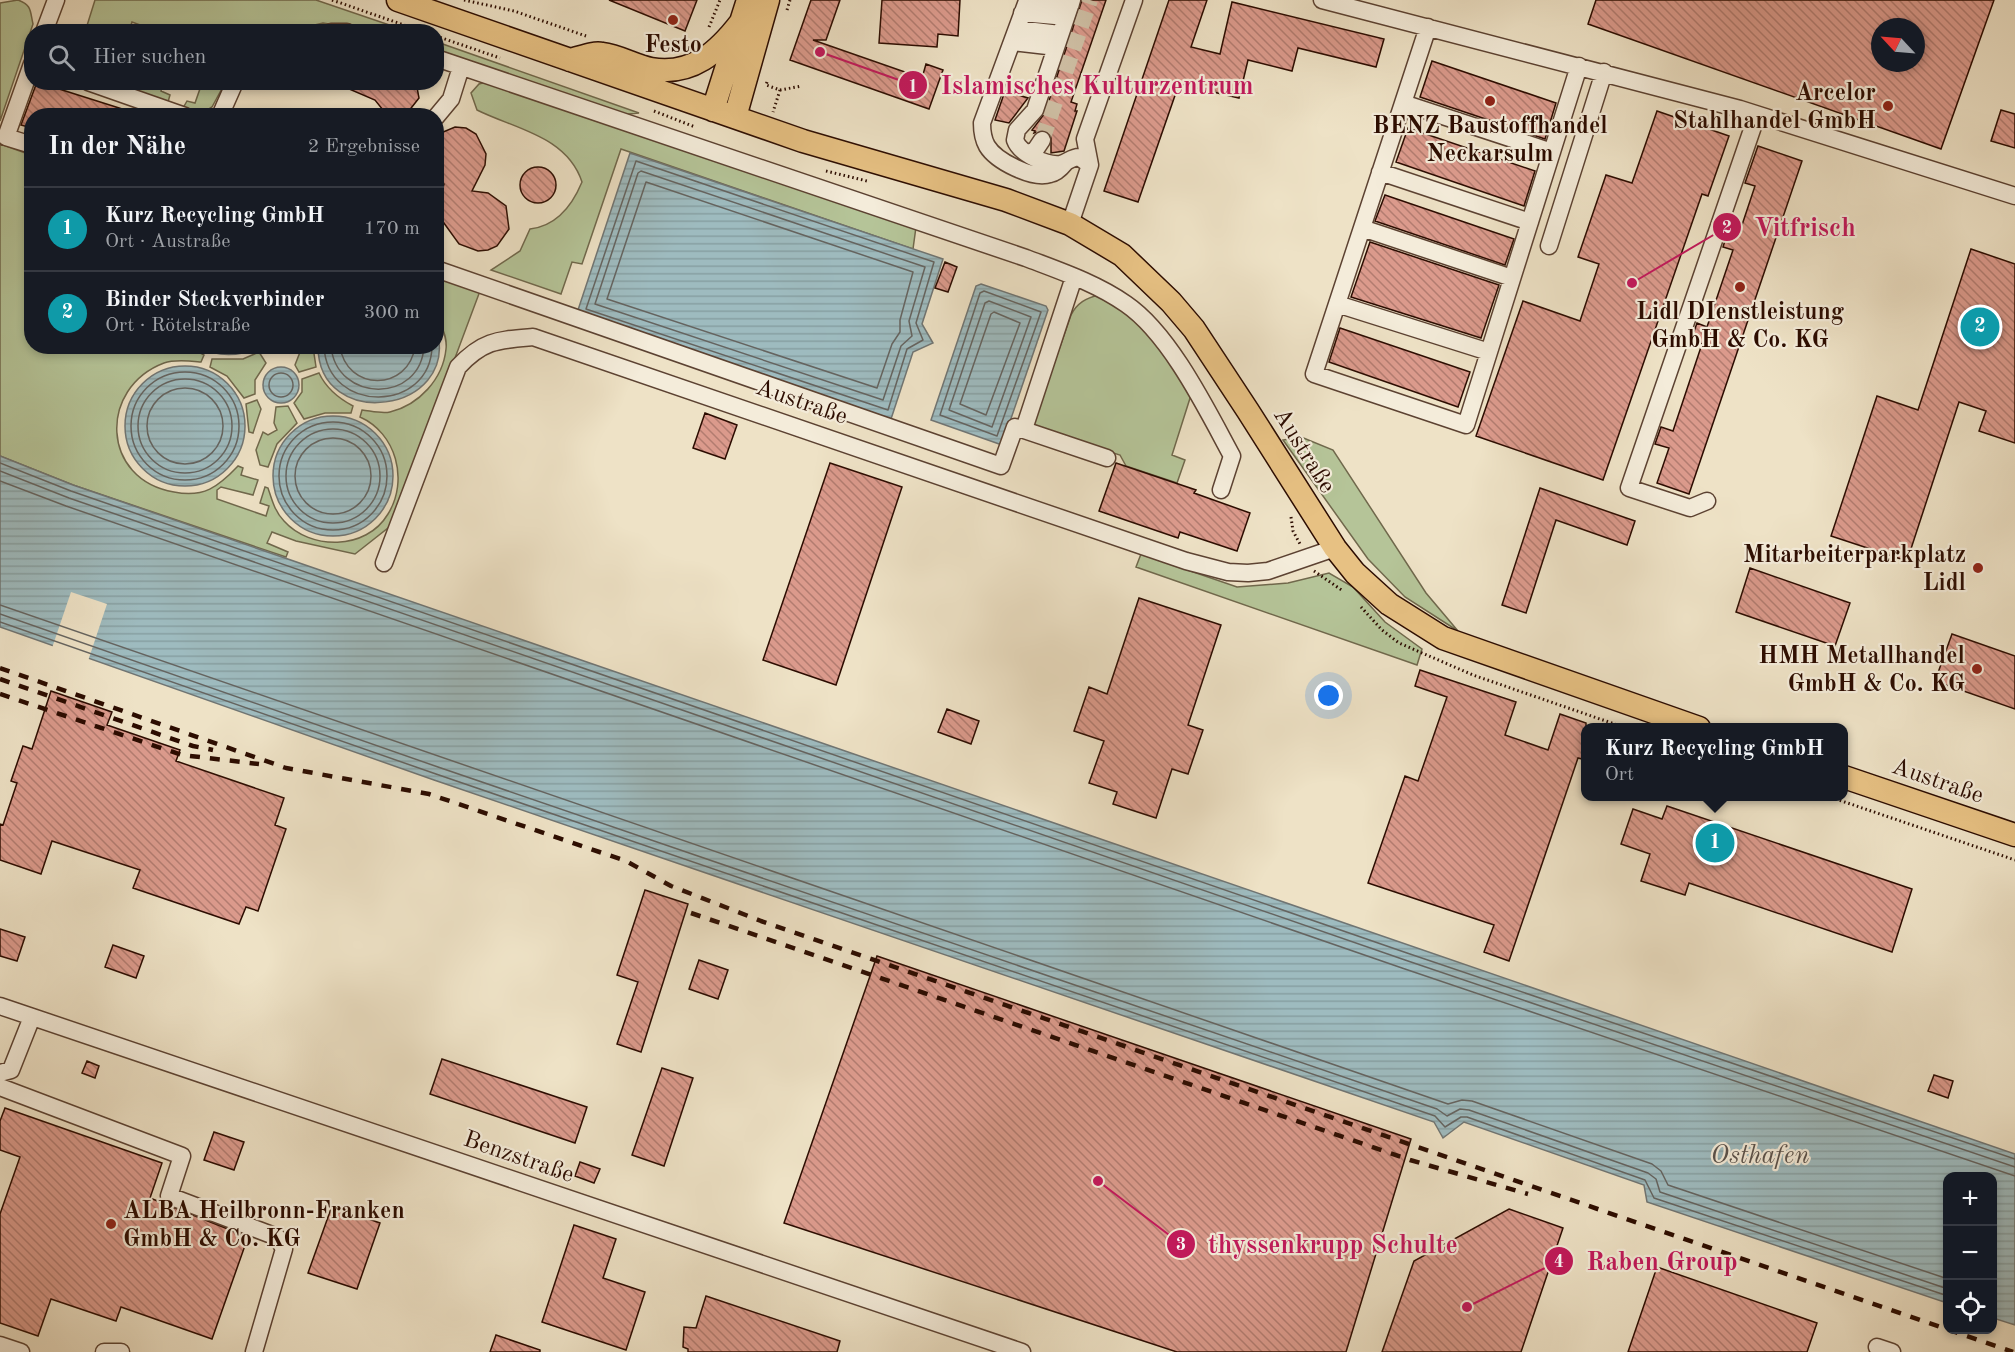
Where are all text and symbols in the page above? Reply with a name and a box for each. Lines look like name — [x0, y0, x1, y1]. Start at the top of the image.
marker: Festo — [666, 13, 680, 27]
north arrow — [1871, 18, 1925, 72]
search box — [24, 24, 444, 90]
place label: Festo — [644, 34, 702, 58]
icon: search — [45, 41, 78, 74]
text: Hier suchen — [93, 46, 206, 68]
callout: Islamisches Kulturzentrum — [898, 63, 1265, 107]
text: Islamisches Kulturzentrum — [941, 74, 1253, 100]
text: 1 — [908, 78, 918, 96]
place label: Arcelor Stahlhandel GmbH — [1673, 82, 1876, 134]
marker: BENZ Baustoffhandel Neckarsulm — [1483, 94, 1497, 108]
marker: Arcelor Stahlhandel GmbH — [1881, 99, 1895, 113]
place label: BENZ Baustoffhandel Neckarsulm — [1372, 115, 1608, 167]
text: In der Nähe — [48, 134, 186, 160]
text: 2 Ergebnisse — [308, 137, 420, 157]
text: Kurz Recycling GmbH — [105, 205, 324, 227]
callout: Vitfrisch — [1712, 205, 1868, 249]
text: Vitfrisch — [1754, 216, 1856, 242]
text: 1 — [62, 219, 73, 239]
text: 170 m — [364, 219, 420, 239]
text: 2 — [1722, 219, 1732, 237]
text: Ort · Austraße — [105, 232, 230, 252]
marker: Lidl DIenstleistung GmbH & Co. KG — [1733, 280, 1747, 294]
text: Binder Steckverbinder — [105, 289, 324, 311]
place label: Lidl DIenstleistung GmbH & Co. KG — [1636, 301, 1845, 353]
text: 2 — [62, 303, 73, 323]
text: 300 m — [364, 303, 420, 323]
pin: 2 — [1960, 304, 2000, 350]
text: Ort · Rötelstraße — [105, 316, 250, 336]
street label: Austraße — [752, 376, 850, 430]
street label: Austraße — [1268, 404, 1339, 498]
place label: Mitarbeiterparkplatz Lidl — [1743, 544, 1966, 596]
marker: Mitarbeiterparkplatz Lidl — [1971, 561, 1985, 575]
place label: HMH Metallhandel GmbH & Co. KG — [1758, 645, 1965, 697]
marker: HMH Metallhandel GmbH & Co. KG — [1970, 662, 1984, 676]
your location — [1314, 681, 1343, 710]
popup — [1581, 723, 1848, 801]
text: Kurz Recycling GmbH — [1605, 738, 1824, 760]
street label: Austraße — [1888, 755, 1986, 809]
text: Ort — [1605, 765, 1634, 785]
pin: 1 — [1696, 820, 1734, 866]
street label: Benzstraße — [460, 1128, 577, 1188]
water label: Osthafen — [1711, 1143, 1810, 1169]
map controls — [1943, 1172, 1997, 1334]
button: + — [1943, 1172, 1997, 1226]
place label: ALBA Heilbronn-Franken GmbH & Co. KG — [123, 1200, 405, 1252]
marker: ALBA Heilbronn-Franken GmbH & Co. KG — [104, 1217, 118, 1231]
callout: thyssenkrupp Schulte — [1166, 1222, 1469, 1266]
button: − — [1943, 1226, 1997, 1280]
text: thyssenkrupp Schulte — [1208, 1233, 1458, 1259]
text: 3 — [1176, 1236, 1186, 1254]
callout: Raben Group — [1544, 1239, 1749, 1283]
text: Raben Group — [1586, 1250, 1738, 1276]
text: 4 — [1554, 1253, 1564, 1271]
button: locate — [1943, 1280, 1997, 1334]

